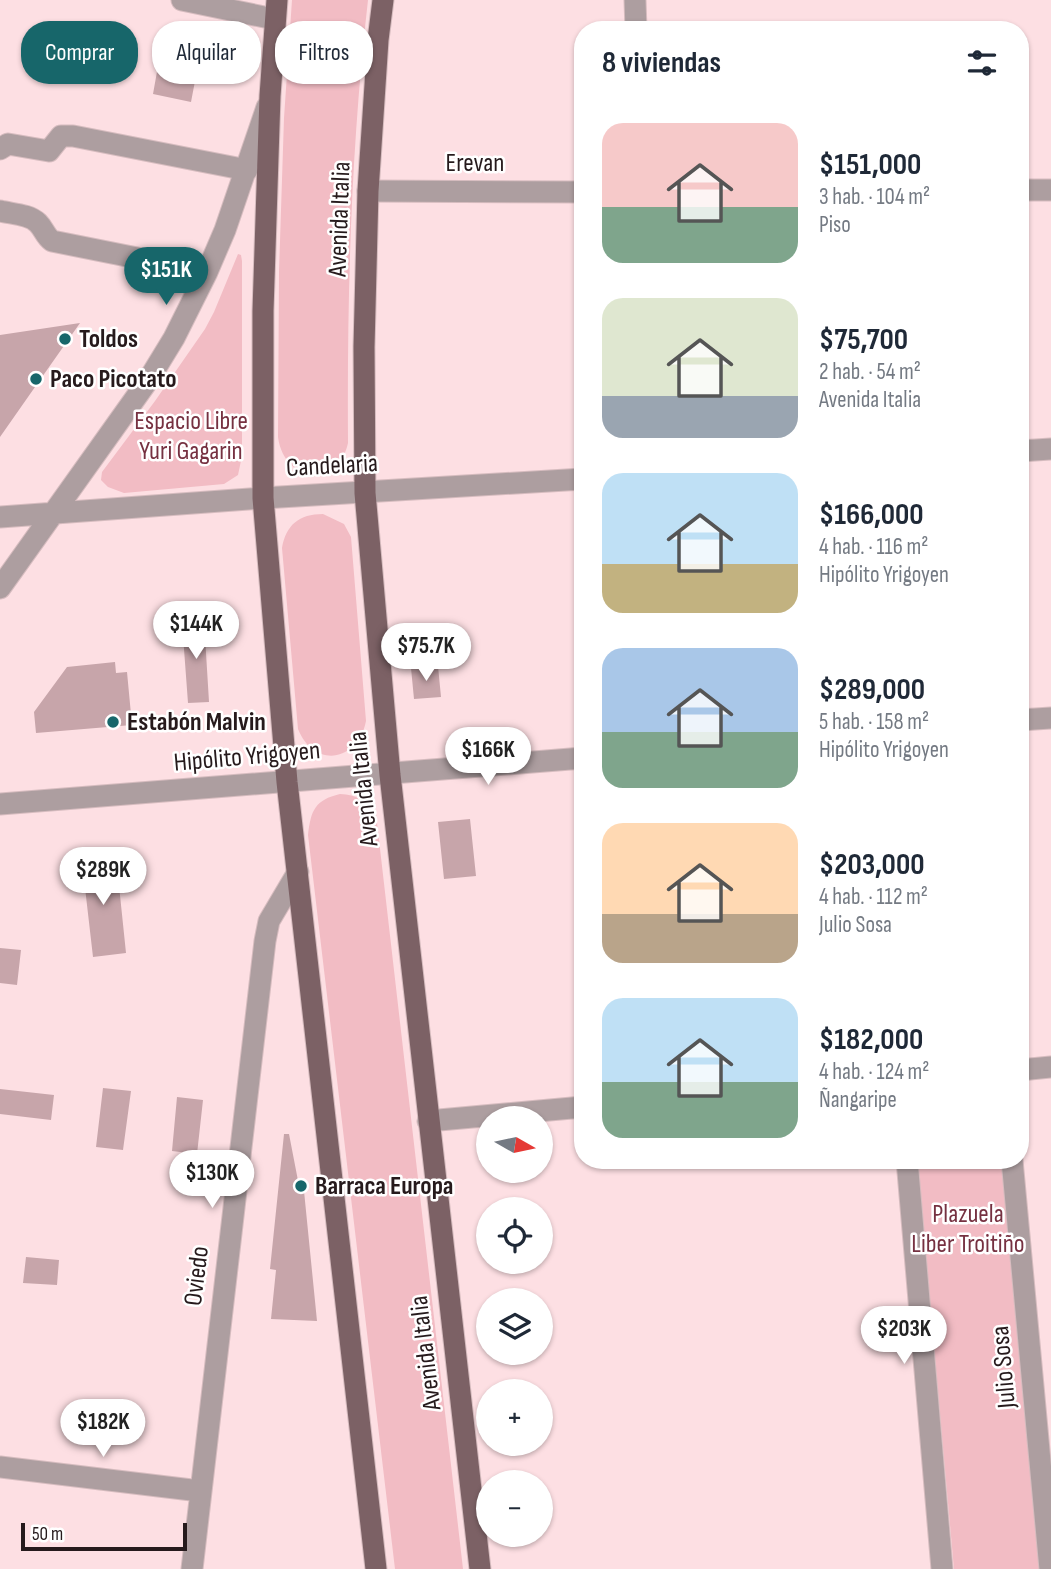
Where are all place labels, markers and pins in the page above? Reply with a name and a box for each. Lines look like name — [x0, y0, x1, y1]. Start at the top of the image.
pin: $151K — [117, 247, 215, 307]
place label: Toldos — [79, 324, 138, 355]
marker: Toldos — [57, 331, 73, 347]
place label: Paco Picotato — [50, 364, 177, 395]
marker: Paco Picotato — [28, 371, 44, 387]
pin: $144K — [147, 602, 245, 661]
pin: $75.7K — [369, 624, 483, 683]
place label: Estabón Malvin — [127, 707, 266, 738]
marker: Estabón Malvin — [105, 714, 121, 730]
pin: $166K — [439, 728, 537, 787]
pin: $289K — [54, 848, 152, 907]
pin: $130K — [163, 1150, 261, 1210]
place label: Barraca Europa — [315, 1171, 454, 1202]
marker: Barraca Europa — [293, 1178, 309, 1194]
pin: $203K — [855, 1306, 953, 1366]
pin: $182K — [54, 1400, 152, 1459]

